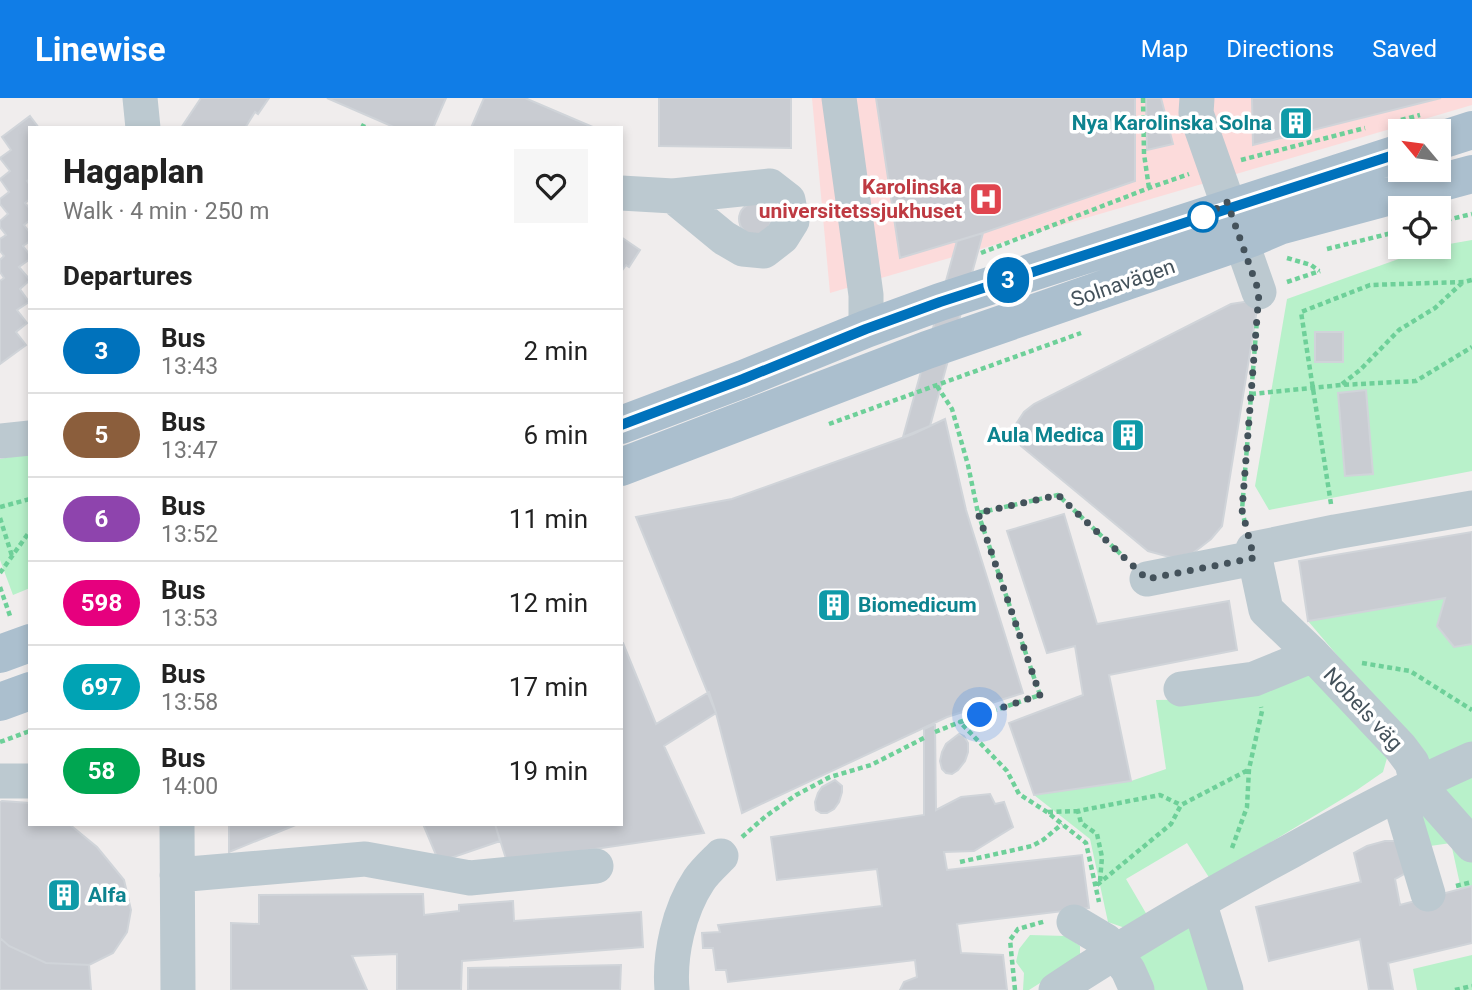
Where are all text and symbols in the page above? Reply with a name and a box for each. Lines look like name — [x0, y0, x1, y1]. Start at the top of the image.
text: Linewise — [35, 30, 166, 69]
text: Map — [1141, 35, 1188, 63]
text: Directions — [1226, 35, 1334, 63]
text: Saved — [1372, 35, 1437, 63]
building icon: Nya Karolinska Solna — [1277, 104, 1315, 142]
place label: Nya Karolinska Solna — [1072, 111, 1272, 135]
north arrow — [1388, 119, 1451, 182]
map controls — [1388, 119, 1451, 259]
button: heart — [514, 149, 588, 223]
text: Hagaplan — [63, 152, 204, 191]
place label: Karolinska universitetssjukhuset — [759, 175, 962, 223]
hospital icon: Karolinska universitetssjukhuset — [967, 180, 1005, 218]
button: locate — [1388, 196, 1451, 259]
text: Walk · 4 min · 250 m — [63, 198, 269, 225]
unlabelled marker — [1188, 202, 1218, 232]
street label: Solnavägen — [1068, 254, 1178, 312]
line badge: 3 — [985, 257, 1031, 303]
text: Departures — [63, 261, 193, 291]
text: 3 — [1001, 266, 1015, 294]
text: Bus — [161, 323, 206, 353]
text: 2 min — [523, 336, 588, 366]
text: 3 — [95, 337, 108, 365]
text: 13:43 — [161, 353, 218, 380]
text: Bus — [161, 407, 206, 437]
building icon: Aula Medica — [1109, 416, 1147, 454]
text: 6 min — [523, 420, 588, 450]
text: 5 — [95, 421, 108, 449]
place label: Aula Medica — [987, 423, 1104, 447]
text: 13:47 — [161, 437, 218, 464]
text: Bus — [161, 491, 206, 521]
text: 11 min — [509, 504, 588, 534]
text: 6 — [95, 505, 108, 533]
text: 13:52 — [161, 521, 218, 548]
text: Bus — [161, 575, 206, 605]
building icon: Biomedicum — [815, 586, 853, 624]
text: 12 min — [509, 588, 588, 618]
text: 598 — [81, 589, 122, 617]
place label: Biomedicum — [858, 593, 977, 617]
text: 13:53 — [161, 605, 218, 632]
text: Bus — [161, 659, 206, 689]
street label: Nobels väg — [1319, 663, 1407, 755]
text: 17 min — [509, 672, 588, 702]
text: 697 — [81, 673, 122, 701]
text: 13:58 — [161, 689, 218, 716]
your location — [962, 697, 997, 732]
text: Bus — [161, 743, 206, 773]
text: 19 min — [509, 756, 588, 786]
text: 58 — [88, 757, 115, 785]
text: 14:00 — [161, 773, 218, 800]
building icon: Alfa — [45, 876, 83, 914]
place label: Alfa — [88, 883, 126, 907]

